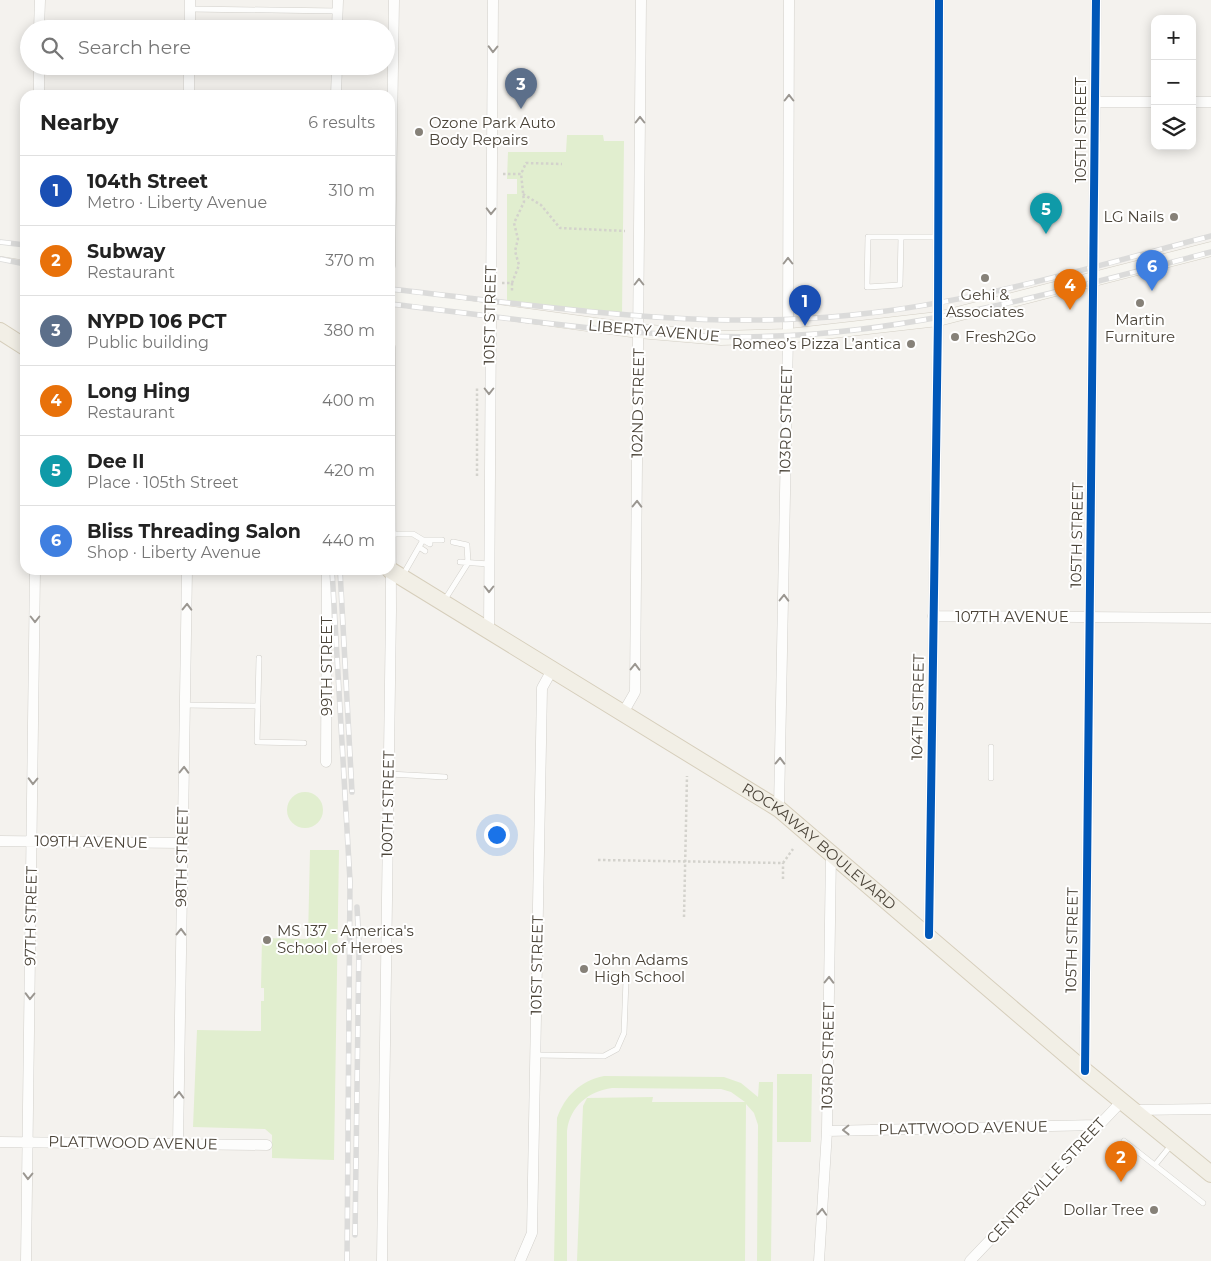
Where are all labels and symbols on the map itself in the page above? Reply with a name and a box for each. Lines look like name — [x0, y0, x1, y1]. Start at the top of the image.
one-way arrow — [488, 45, 498, 53]
pin: 3 — [505, 68, 537, 109]
street label: 105TH STREET — [1071, 77, 1090, 183]
one-way arrow — [784, 94, 794, 102]
place label: Ozone Park Auto Body Repairs — [429, 113, 556, 149]
one-way arrow — [635, 116, 645, 124]
marker: Ozone Park Auto Body Repairs — [413, 126, 425, 138]
pin: 5 — [1030, 193, 1062, 234]
place label: LG Nails — [1103, 207, 1164, 226]
one-way arrow — [486, 208, 496, 215]
marker: LG Nails — [1168, 211, 1180, 223]
pin: 6 — [1136, 250, 1168, 291]
one-way arrow — [783, 256, 793, 264]
street label: 101ST STREET — [479, 265, 500, 365]
pin: 4 — [1054, 269, 1086, 310]
marker: Gehi & Associates — [979, 272, 991, 284]
one-way arrow — [634, 278, 644, 286]
pin: 1 — [789, 285, 821, 326]
place label: Gehi & Associates — [946, 285, 1024, 321]
marker: Martin Furniture — [1134, 297, 1146, 309]
place label: Martin Furniture — [1105, 310, 1175, 346]
street label: LIBERTY AVENUE — [587, 315, 721, 346]
place label: Fresh2Go — [965, 327, 1036, 346]
marker: Fresh2Go — [949, 331, 961, 343]
place label: Romeo’s Pizza L’antica — [732, 334, 901, 353]
marker: Romeo’s Pizza L’antica — [905, 338, 917, 350]
street label: 102ND STREET — [627, 348, 648, 458]
street label: 103RD STREET — [775, 365, 796, 474]
one-way arrow — [484, 388, 494, 395]
street label: 105TH STREET — [1066, 482, 1087, 588]
one-way arrow — [632, 500, 642, 508]
one-way arrow — [484, 585, 494, 593]
one-way arrow — [778, 594, 789, 602]
one-way arrow — [182, 603, 192, 611]
street label: 107TH AVENUE — [955, 607, 1069, 626]
one-way arrow — [30, 615, 40, 623]
street label: 99TH STREET — [317, 616, 336, 716]
street label: 104TH STREET — [907, 653, 928, 760]
one-way arrow — [630, 663, 640, 670]
street label: 100TH STREET — [377, 750, 398, 858]
one-way arrow — [775, 756, 785, 764]
one-way arrow — [179, 766, 189, 774]
one-way arrow — [28, 778, 38, 785]
street label: ROCKAWAY BOULEVARD — [739, 779, 900, 914]
street label: 98TH STREET — [171, 806, 192, 907]
your location — [484, 822, 510, 848]
street label: 109TH AVENUE — [34, 831, 148, 852]
street label: 97TH STREET — [20, 866, 41, 966]
street label: 105TH STREET — [1061, 887, 1082, 993]
street label: 101ST STREET — [526, 915, 547, 1015]
place label: MS 137 - America's School of Heroes — [277, 921, 414, 957]
one-way arrow — [176, 928, 186, 936]
marker: MS 137 - America's School of Heroes — [261, 934, 273, 946]
place label: John Adams High School — [593, 950, 688, 986]
marker: John Adams High School — [578, 963, 590, 975]
one-way arrow — [824, 976, 834, 984]
one-way arrow — [25, 992, 35, 1000]
street label: 103RD STREET — [817, 1001, 838, 1110]
one-way arrow — [174, 1091, 184, 1098]
street label: CENTREVILLE STREET — [982, 1113, 1109, 1248]
street label: PLATTWOOD AVENUE — [878, 1117, 1048, 1138]
one-way arrow — [842, 1125, 850, 1136]
street label: PLATTWOOD AVENUE — [48, 1132, 218, 1153]
pin: 2 — [1105, 1141, 1137, 1182]
one-way arrow — [22, 1172, 33, 1180]
place label: Dollar Tree — [1063, 1200, 1144, 1219]
marker: Dollar Tree — [1148, 1204, 1160, 1216]
one-way arrow — [817, 1208, 828, 1216]

